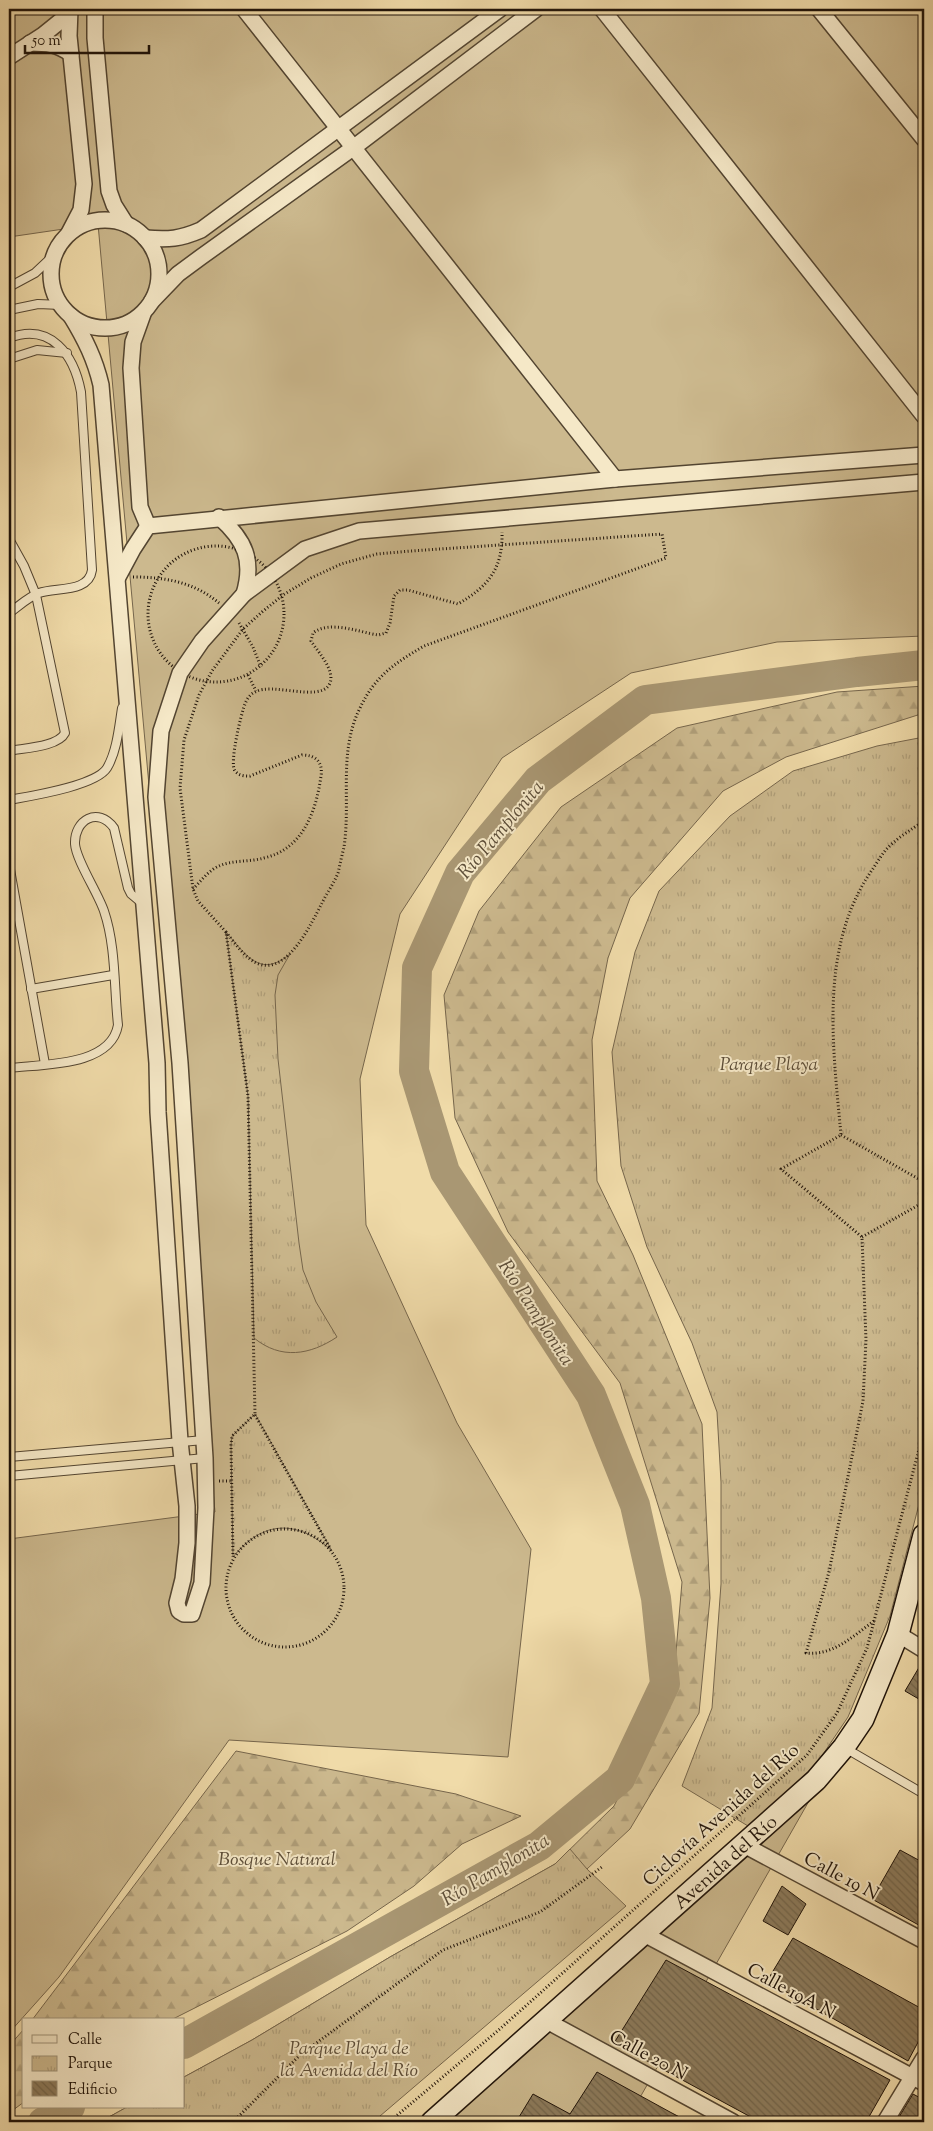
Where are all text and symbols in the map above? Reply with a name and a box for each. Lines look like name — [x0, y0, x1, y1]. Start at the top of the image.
scale bar — [25, 22, 149, 54]
text: 50 m — [31, 31, 61, 52]
water label: Río Pamplonita — [452, 775, 552, 886]
park label: Parque Playa — [720, 1052, 818, 1079]
water label: Río Pamplonita — [490, 1255, 580, 1372]
street label: Ciclovía Avenida del Río — [637, 1738, 803, 1890]
street label: Avenida del Río — [668, 1809, 782, 1911]
water label: Río Pamplonita — [437, 1827, 556, 1915]
street label: Calle 19 N — [798, 1846, 883, 1908]
park label: Bosque Natural — [218, 1847, 336, 1874]
street label: Calle 19A N — [742, 1957, 840, 2027]
legend — [22, 2018, 185, 2108]
street label: Calle 20 N — [604, 2024, 692, 2088]
text: Calle — [68, 2030, 102, 2051]
park label: Parque Playa de la Avenida del Río — [280, 2036, 418, 2085]
text: Parque — [68, 2054, 112, 2075]
text: Edificio — [68, 2080, 117, 2101]

